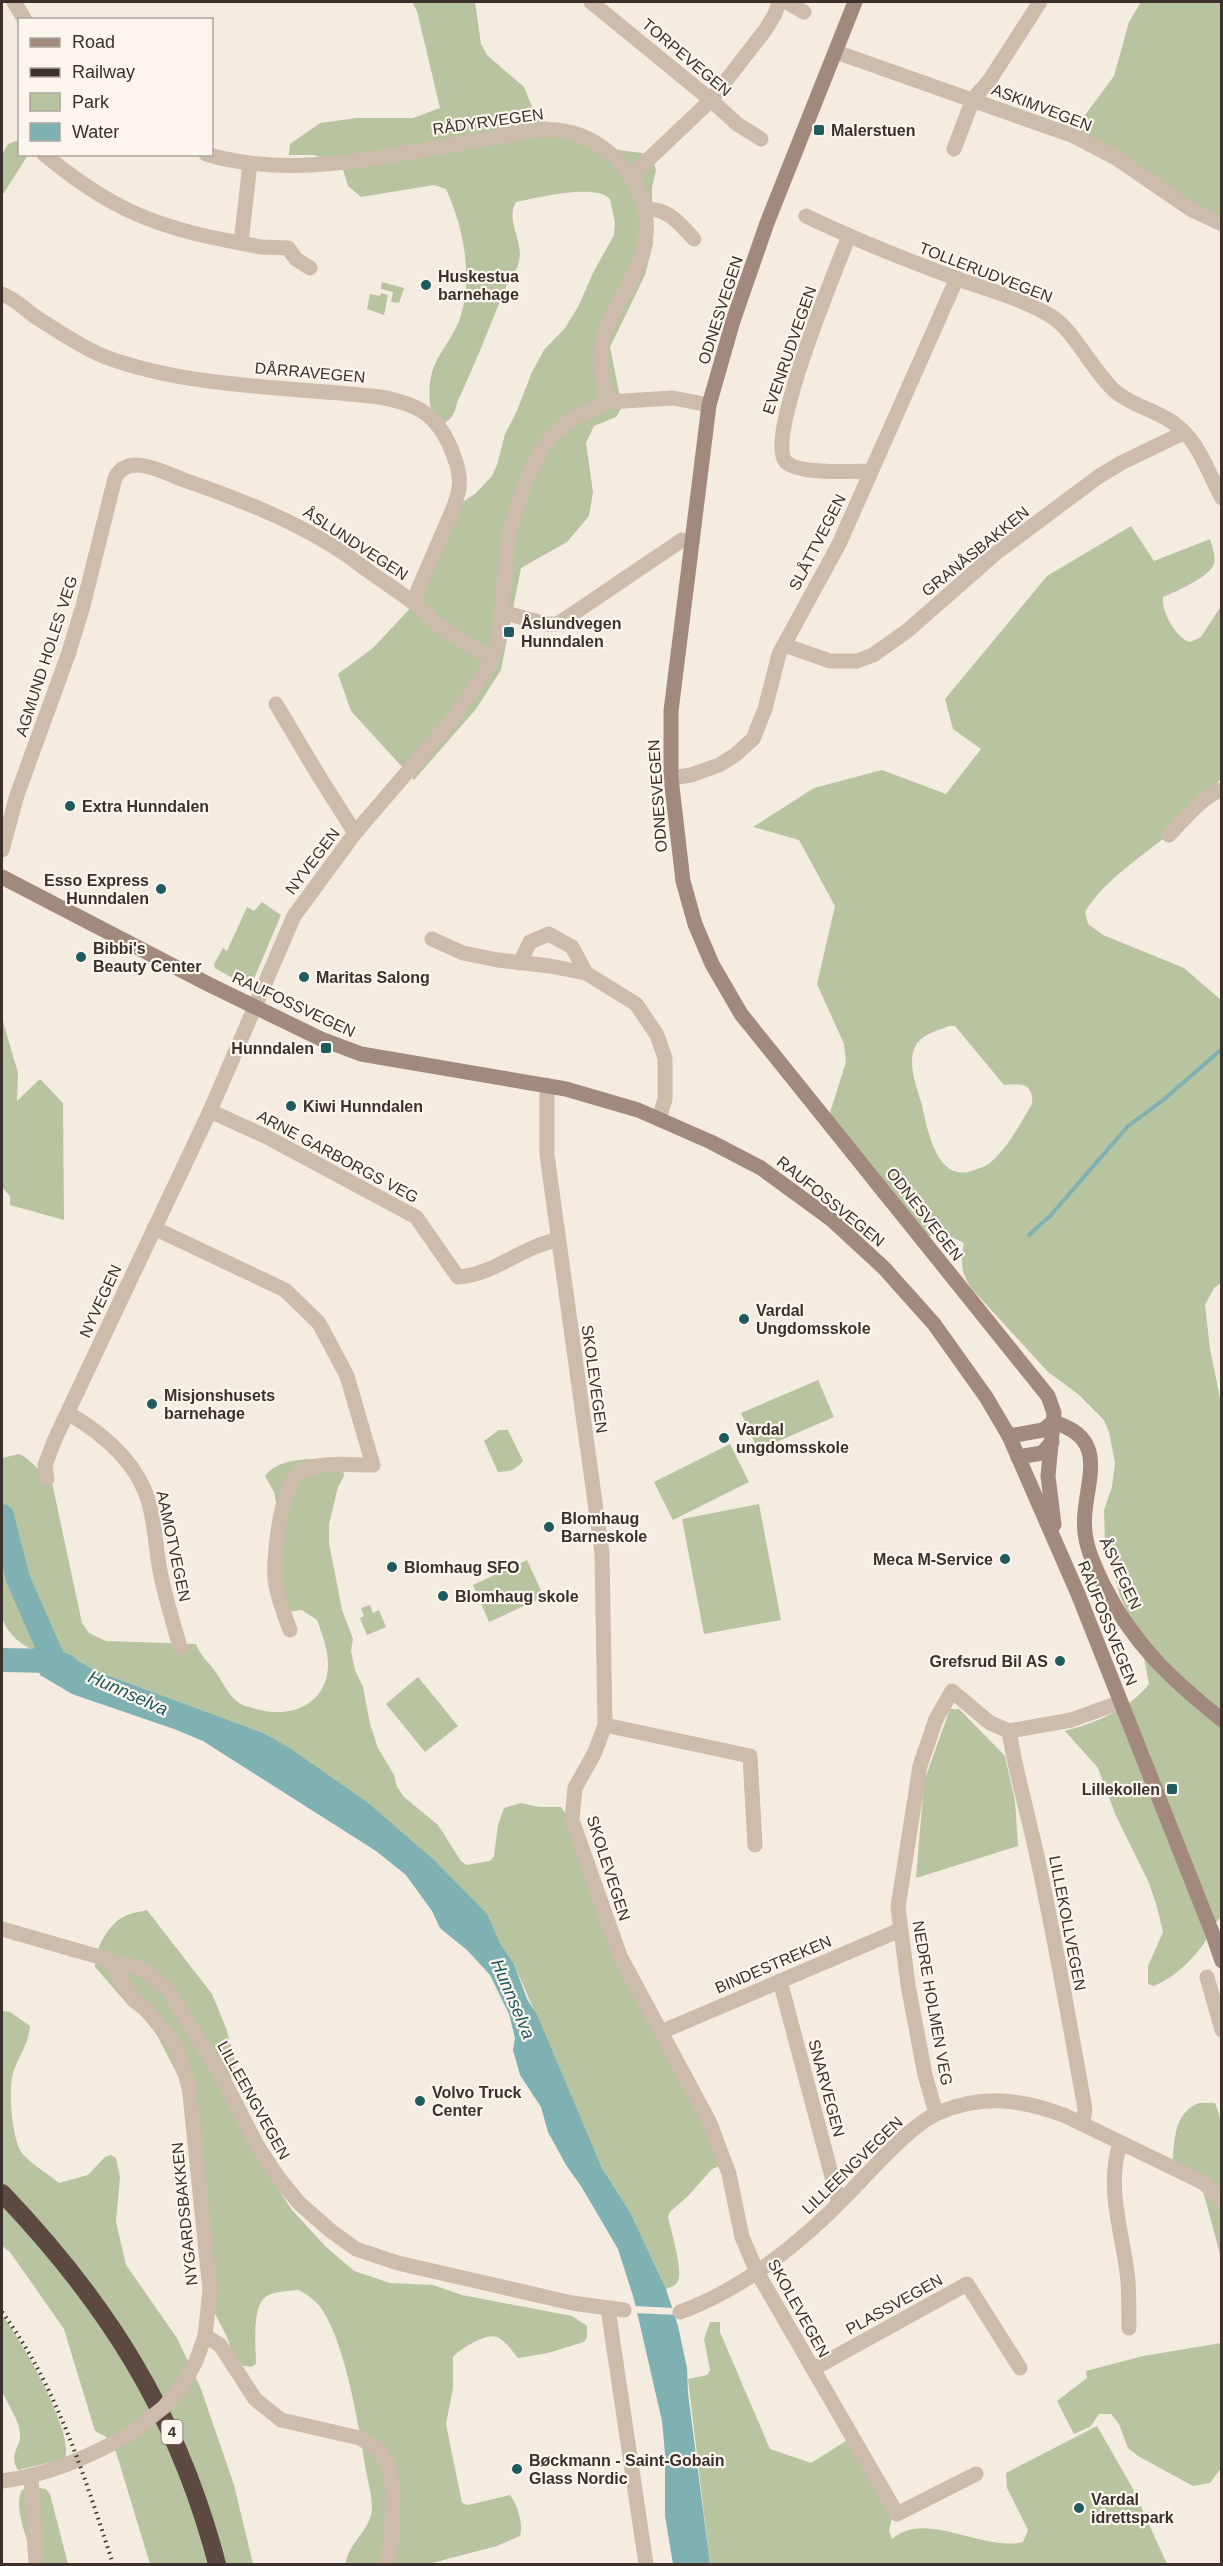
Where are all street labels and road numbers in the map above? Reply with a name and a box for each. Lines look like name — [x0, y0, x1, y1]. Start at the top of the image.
street label: TORPEVEGEN — [639, 15, 735, 100]
street label: ASKIMVEGEN — [989, 81, 1094, 134]
street label: RÅDYRVEGEN — [431, 104, 545, 138]
street label: TOLLERUDVEGEN — [917, 239, 1055, 306]
street label: ODNESVEGEN — [695, 254, 746, 366]
street label: EVENRUDVEGEN — [760, 284, 819, 416]
street label: DÅRRAVEGEN — [254, 358, 366, 386]
street label: SLÅTTVEGEN — [785, 491, 849, 593]
street label: GRANÅSBAKKEN — [918, 502, 1032, 600]
street label: ÅSLUNDVEGEN — [300, 503, 412, 583]
street label: AGMUND HOLES VEG — [12, 574, 81, 739]
street label: ODNESVEGEN — [645, 739, 670, 853]
street label: NYVEGEN — [282, 825, 343, 898]
street label: RAUFOSSVEGEN — [230, 969, 358, 1040]
street label: ARNE GARBORGS VEG — [254, 1107, 421, 1206]
street label: RAUFOSSVEGEN — [774, 1153, 888, 1250]
street label: ODNESVEGEN — [883, 1165, 966, 1264]
street label: NYVEGEN — [76, 1262, 125, 1340]
street label: SKOLEVEGEN — [578, 1324, 611, 1434]
street label: AAMOTVEGEN — [153, 1489, 194, 1603]
street label: ÅSVEGEN — [1096, 1534, 1146, 1612]
street label: RAUFOSSVEGEN — [1075, 1558, 1140, 1688]
street label: SKOLEVEGEN — [584, 1814, 634, 1923]
street label: LILLEKOLLVEGEN — [1046, 1854, 1089, 1992]
street label: NEDRE HOLMEN VEG — [910, 1919, 955, 2087]
street label: BINDESTREKEN — [713, 1932, 834, 1997]
street label: LILLEENGVEGEN — [214, 2038, 293, 2162]
street label: SNARVEGEN — [805, 2038, 848, 2139]
street label: LILLEENGVEGEN — [799, 2113, 906, 2217]
street label: NYGARDSBAKKEN — [169, 2141, 200, 2286]
street label: SKOLEVEGEN — [765, 2256, 833, 2360]
street label: PLASSVEGEN — [843, 2271, 945, 2338]
road number: 4 — [162, 2420, 182, 2444]

